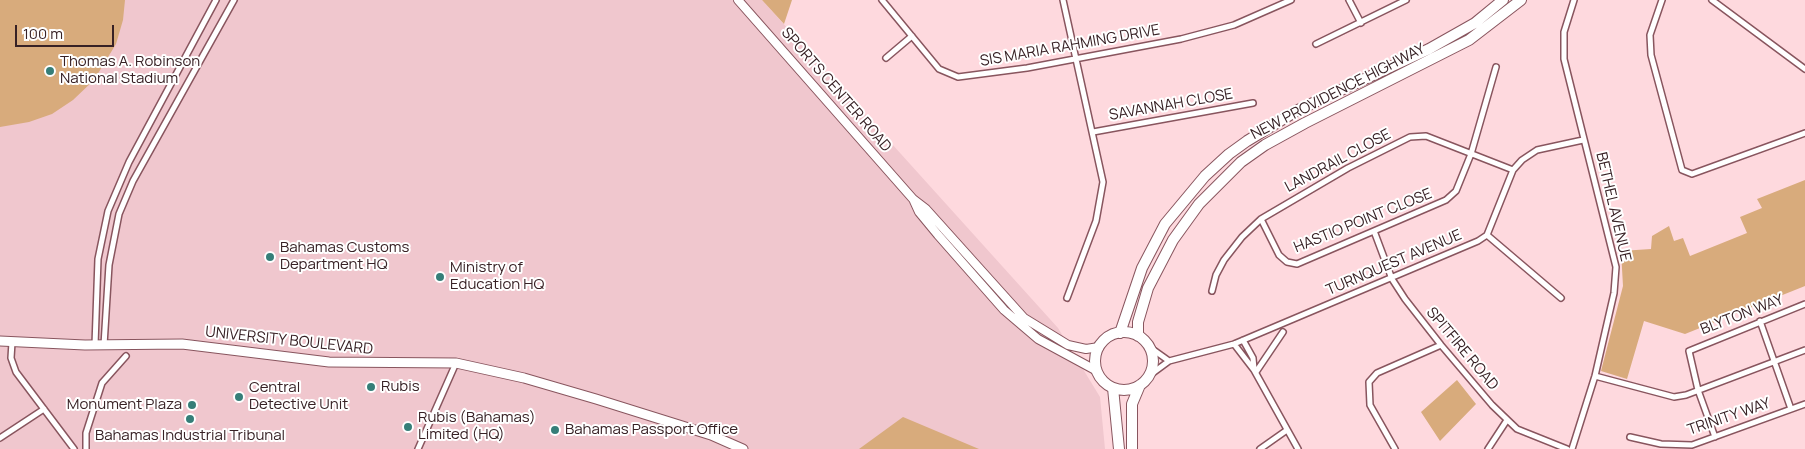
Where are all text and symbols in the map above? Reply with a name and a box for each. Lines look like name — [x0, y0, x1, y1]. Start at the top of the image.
scale bar — [18, 15, 116, 47]
street label: SIS MARIA RAHMING DRIVE — [979, 21, 1161, 71]
text: 100 m — [23, 23, 63, 44]
street label: SPORTS CENTER ROAD — [777, 24, 895, 156]
street label: NEW PROVIDENCE HIGHWAY — [1248, 40, 1428, 144]
place label: Thomas A. Robinson National Stadium — [60, 53, 200, 88]
marker: Thomas A. Robinson National Stadium — [44, 65, 56, 77]
street label: SAVANNAH CLOSE — [1108, 85, 1234, 125]
street label: LANDRAIL CLOSE — [1282, 126, 1394, 196]
street label: BETHEL AVENUE — [1592, 151, 1634, 263]
street label: HASTIO POINT CLOSE — [1291, 185, 1435, 257]
street label: TURNQUEST AVENUE — [1324, 226, 1464, 300]
place label: Bahamas Customs Department HQ — [280, 239, 409, 274]
marker: Bahamas Customs Department HQ — [264, 251, 276, 263]
place label: Ministry of Education HQ — [450, 259, 544, 294]
marker: Ministry of Education HQ — [434, 271, 446, 283]
street label: BLYTON WAY — [1698, 291, 1786, 339]
street label: SPITFIRE ROAD — [1422, 304, 1502, 394]
street label: UNIVERSITY BOULEVARD — [204, 323, 374, 359]
place label: Rubis — [381, 378, 420, 396]
place label: Central Detective Unit — [249, 379, 348, 414]
marker: Rubis — [365, 381, 377, 393]
marker: Central Detective Unit — [233, 391, 245, 403]
street label: TRINITY WAY — [1685, 394, 1773, 440]
place label: Monument Plaza — [67, 396, 182, 414]
marker: Monument Plaza — [186, 399, 198, 411]
place label: Rubis (Bahamas) Limited (HQ) — [418, 409, 536, 444]
marker: Bahamas Industrial Tribunal — [184, 413, 196, 425]
marker: Rubis (Bahamas) Limited (HQ) — [402, 421, 414, 433]
place label: Bahamas Passport Office — [565, 421, 738, 439]
marker: Bahamas Passport Office — [549, 424, 561, 436]
place label: Bahamas Industrial Tribunal — [95, 427, 285, 445]

